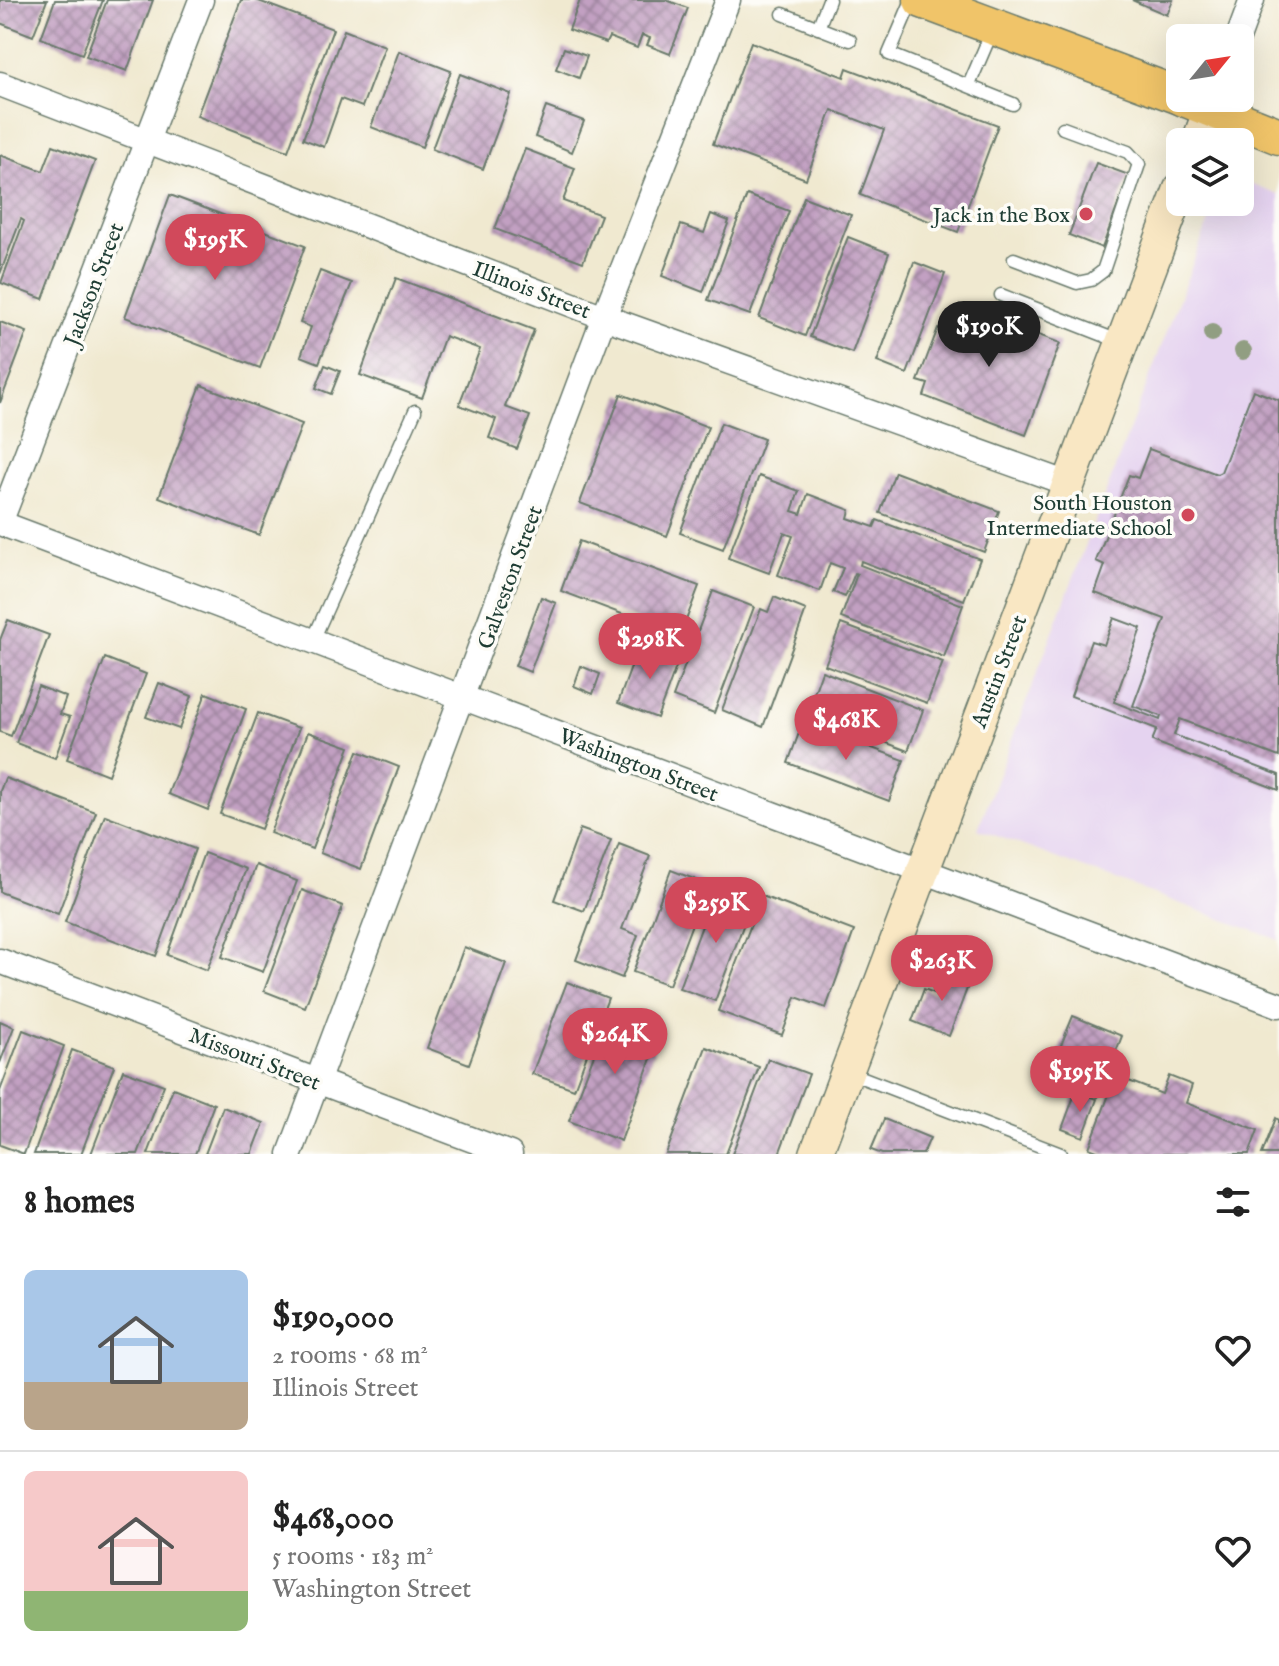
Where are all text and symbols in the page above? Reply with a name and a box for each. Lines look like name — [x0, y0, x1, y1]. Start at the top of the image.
north arrow — [1166, 24, 1254, 112]
map controls — [1166, 24, 1254, 216]
button: layers — [1166, 128, 1254, 216]
place label: Jack in the Box — [930, 202, 1070, 230]
marker: Jack in the Box — [1077, 205, 1095, 223]
pin: $195K — [159, 214, 271, 282]
street label: Jackson Street — [57, 219, 131, 353]
text: $195K — [183, 223, 247, 256]
street label: Illinois Street — [468, 256, 595, 326]
pin: $190K — [933, 301, 1045, 369]
text: $190K — [955, 310, 1023, 343]
place label: South Houston Intermediate School — [987, 490, 1172, 543]
street label: Galveston Street — [472, 502, 550, 653]
marker: South Houston Intermediate School — [1179, 506, 1197, 524]
street label: Austin Street — [965, 611, 1034, 733]
pin: $298K — [594, 613, 706, 681]
text: $298K — [617, 622, 683, 655]
pin: $468K — [790, 694, 902, 762]
text: $468K — [812, 703, 880, 736]
street label: Washington Street — [555, 723, 722, 809]
pin: $259K — [660, 877, 772, 945]
text: $259K — [683, 886, 749, 919]
pin: $263K — [886, 935, 998, 1003]
text: $263K — [909, 944, 975, 977]
pin: $264K — [559, 1008, 671, 1076]
text: $264K — [580, 1017, 650, 1050]
street label: Missouri Street — [185, 1022, 324, 1098]
pin: $195K — [1024, 1046, 1136, 1114]
text: $195K — [1048, 1055, 1112, 1088]
icon: filters — [1211, 1180, 1255, 1224]
text: 8 homes — [24, 1181, 135, 1224]
text: $190,000 — [272, 1296, 394, 1339]
icon: home — [88, 1302, 184, 1398]
icon: heart — [1211, 1328, 1255, 1372]
text: 2 rooms · 68 m² — [272, 1339, 428, 1372]
text: Illinois Street — [272, 1372, 419, 1405]
text: $468,000 — [272, 1497, 394, 1540]
icon: home — [88, 1503, 184, 1599]
icon: heart — [1211, 1529, 1255, 1573]
text: 5 rooms · 183 m² — [272, 1540, 434, 1573]
text: Washington Street — [272, 1573, 471, 1606]

